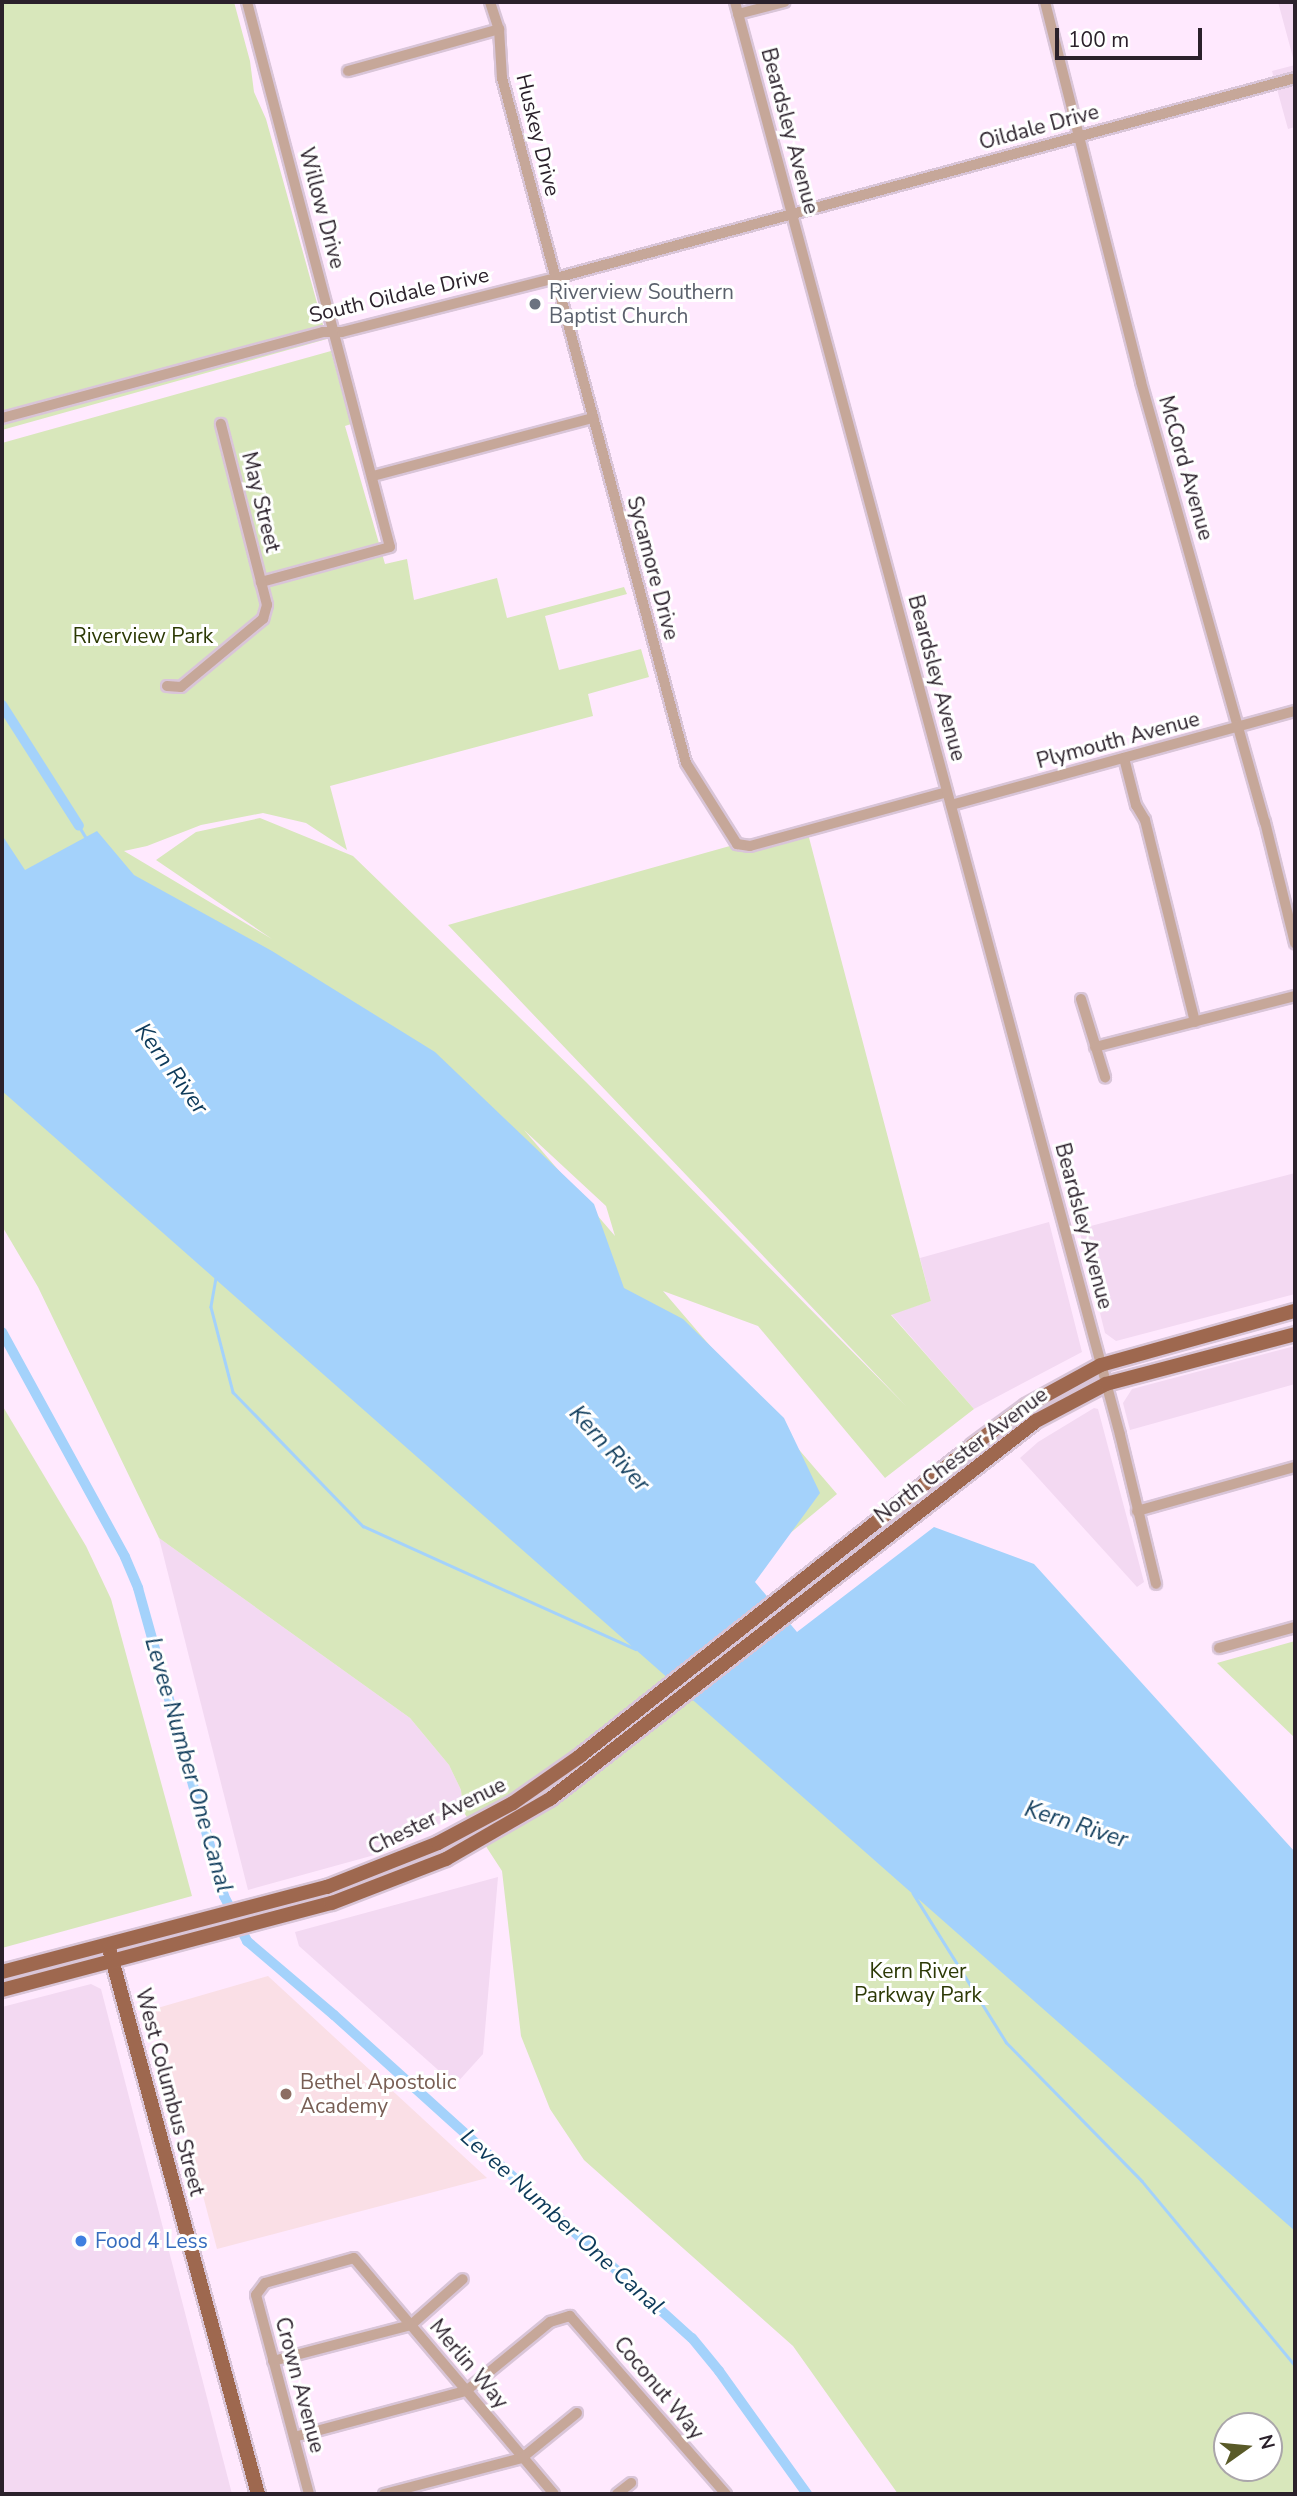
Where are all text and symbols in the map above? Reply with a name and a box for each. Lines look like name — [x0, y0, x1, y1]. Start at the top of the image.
scale bar — [1059, 14, 1206, 58]
text: 100 m — [1068, 26, 1129, 54]
street label: Beardsley Avenue — [756, 45, 824, 217]
street label: Huskey Drive — [511, 71, 565, 199]
street label: Oildale Drive — [976, 99, 1102, 155]
street label: Willow Drive — [294, 145, 350, 271]
street label: South Oildale Drive — [307, 262, 491, 328]
place label: Riverview Southern Baptist Church — [549, 279, 734, 329]
marker: Riverview Southern Baptist Church — [527, 296, 543, 312]
street label: McCord Avenue — [1153, 393, 1219, 543]
street label: May Street — [236, 449, 286, 555]
street label: Sycamore Drive — [622, 493, 684, 643]
street label: Beardsley Avenue — [903, 592, 971, 764]
park label: Riverview Park — [73, 623, 213, 649]
street label: Plymouth Avenue — [1034, 706, 1202, 774]
water label: Kern River — [129, 1018, 213, 1120]
street label: Beardsley Avenue — [1050, 1140, 1118, 1312]
street label: North Chester Avenue — [870, 1382, 1052, 1528]
water label: Kern River — [563, 1400, 655, 1498]
water label: Levee Number One Canal — [138, 1634, 238, 1896]
street label: Chester Avenue — [364, 1772, 510, 1860]
water label: Kern River — [1021, 1795, 1131, 1855]
park label: Kern River Parkway Park — [854, 1958, 982, 2008]
street label: West Columbus Street — [130, 1986, 210, 2198]
place label: Bethel Apostolic Academy — [300, 2069, 456, 2119]
marker: Bethel Apostolic Academy — [278, 2086, 294, 2102]
water label: Levee Number One Canal — [455, 2123, 669, 2321]
place label: Food 4 Less — [95, 2228, 208, 2254]
marker: Food 4 Less — [73, 2233, 89, 2249]
street label: Crown Avenue — [270, 2314, 330, 2456]
street label: Merlin Way — [424, 2314, 514, 2414]
street label: Coconut Way — [609, 2331, 709, 2445]
north arrow — [1213, 2412, 1283, 2482]
text: N — [1252, 2432, 1281, 2452]

